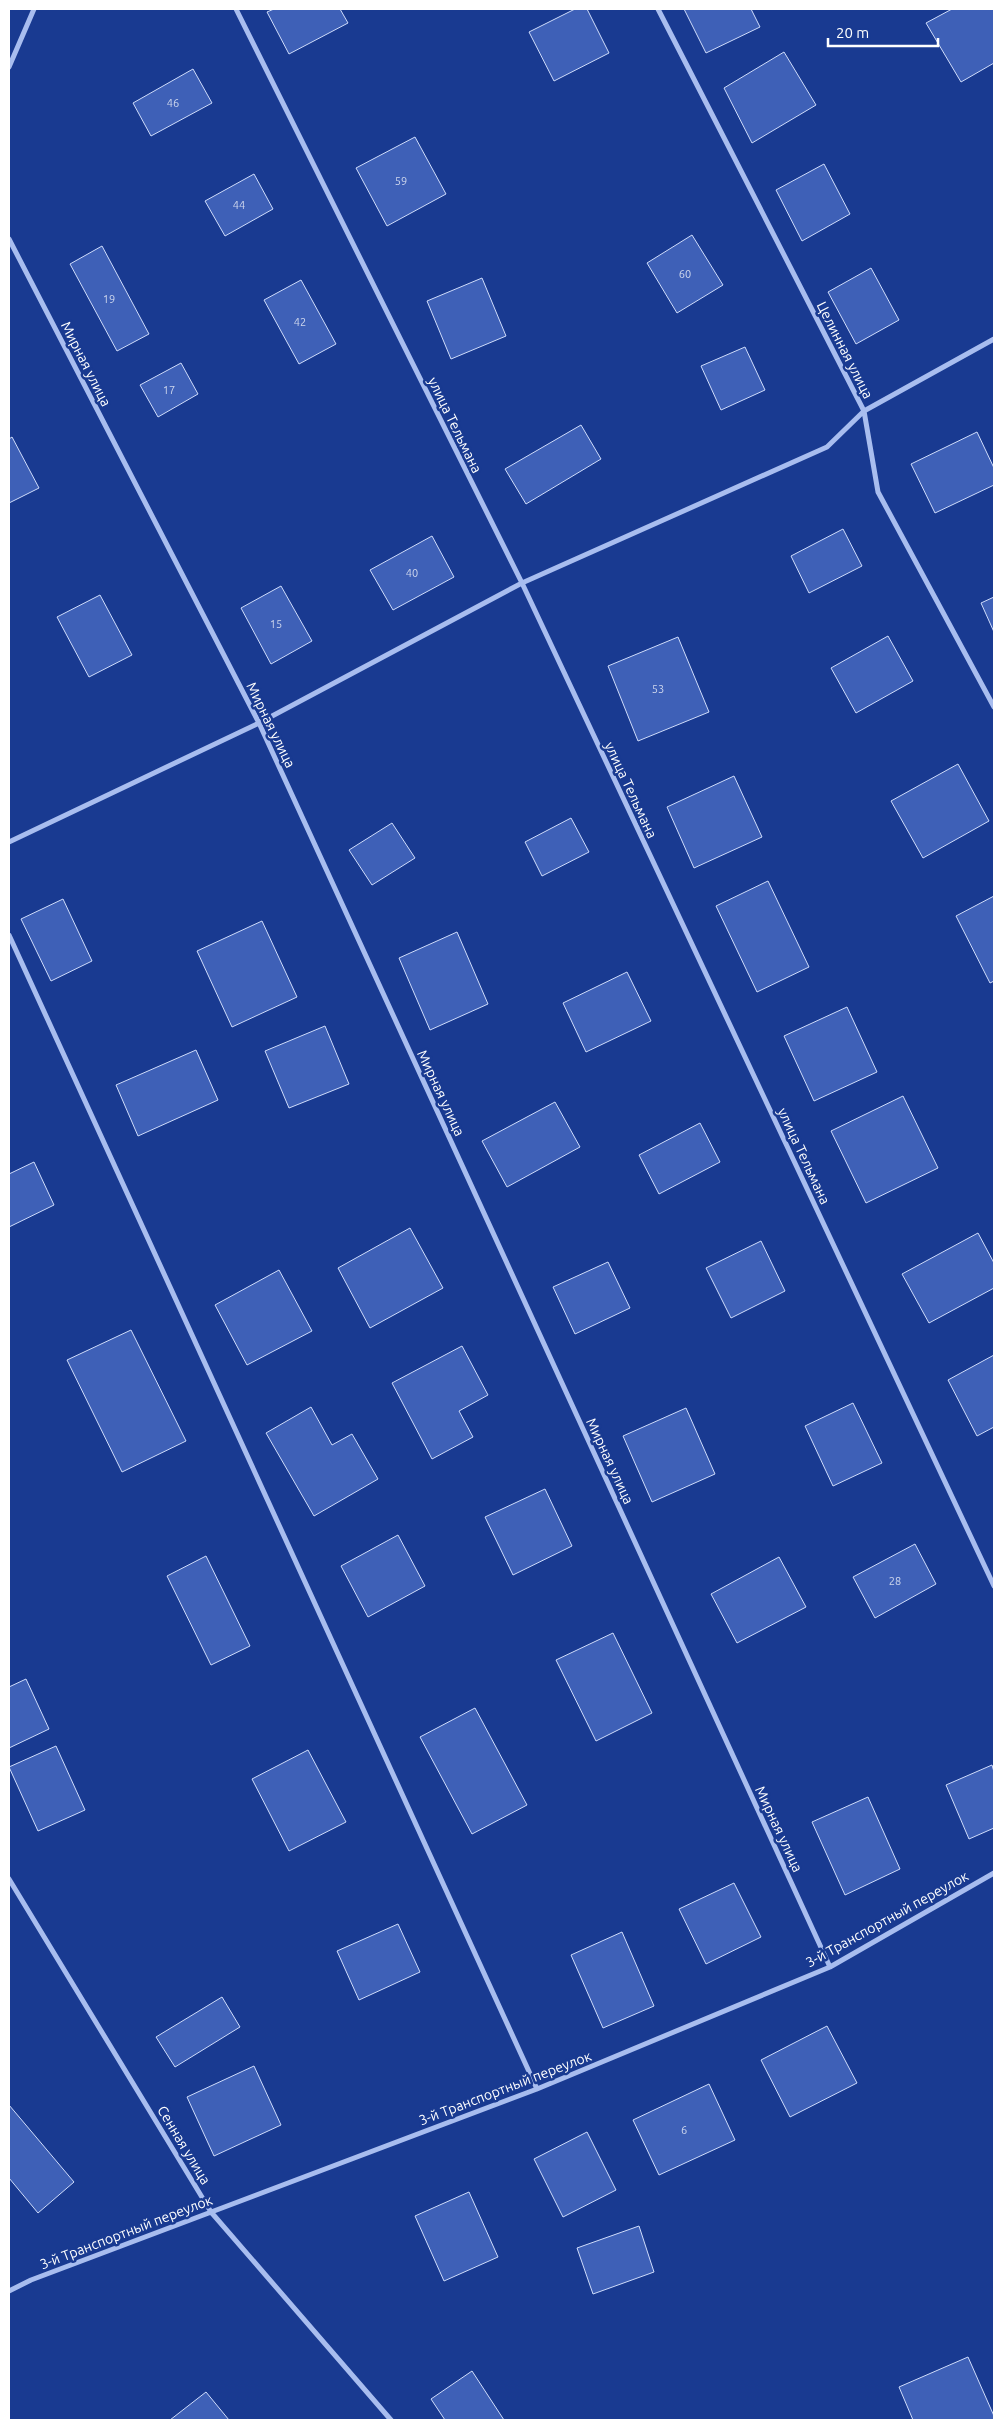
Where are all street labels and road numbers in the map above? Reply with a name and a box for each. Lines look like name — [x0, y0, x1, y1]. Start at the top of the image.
street label: Целинная улица — [814, 299, 876, 401]
street label: Мирная улица — [58, 319, 114, 409]
street label: улица Тельмана — [425, 374, 485, 476]
street label: Мирная улица — [243, 680, 299, 770]
street label: улица Тельмана — [602, 739, 660, 841]
street label: Мирная улица — [414, 1047, 468, 1139]
street label: улица Тельмана — [775, 1105, 833, 1207]
street label: Мирная улица — [583, 1415, 637, 1507]
street label: Мирная улица — [752, 1783, 806, 1875]
street label: 3-й Транспортный переулок — [803, 1868, 971, 1970]
street label: 3-й Транспортный переулок — [416, 2048, 594, 2128]
street label: Сенная улица — [154, 2103, 214, 2187]
street label: 3-й Транспортный переулок — [37, 2192, 215, 2272]

